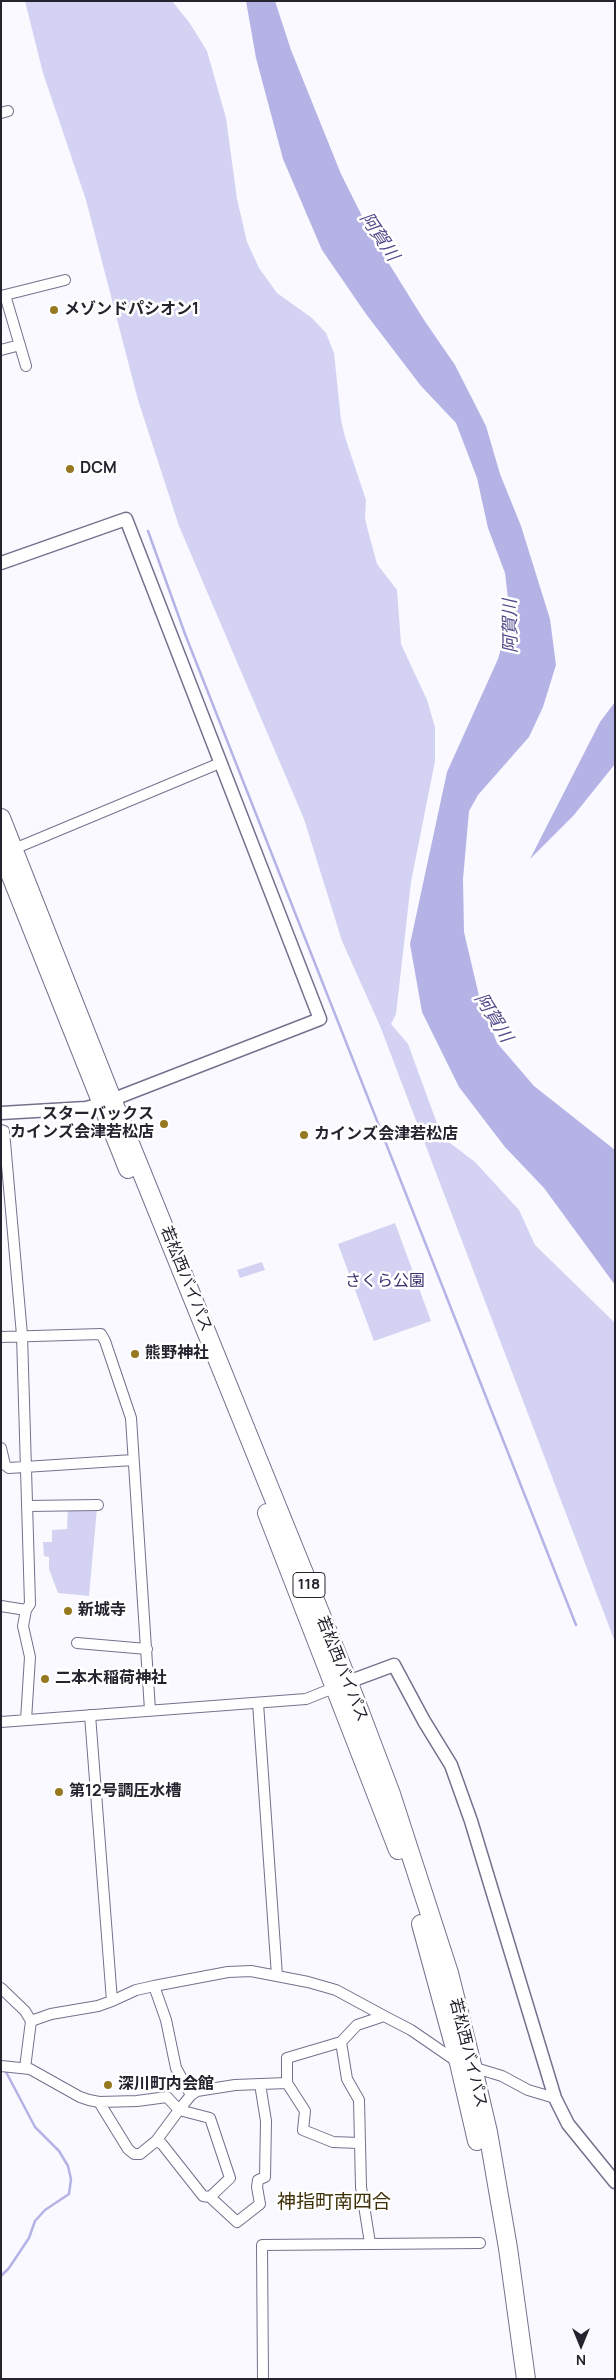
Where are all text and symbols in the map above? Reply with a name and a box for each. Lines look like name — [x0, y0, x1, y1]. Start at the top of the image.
water label: 阿賀川 — [355, 209, 403, 265]
place label: メゾンドパシオン1 — [64, 300, 199, 320]
marker: メゾンドパシオン1 — [48, 304, 60, 316]
place label: DCM — [80, 459, 117, 479]
marker: DCM — [64, 463, 76, 475]
water label: 阿賀川 — [500, 599, 522, 653]
water label: 阿賀川 — [470, 989, 516, 1047]
place label: スターバックス カインズ会津若松店 — [10, 1105, 154, 1143]
marker: スターバックス カインズ会津若松店 — [158, 1118, 170, 1130]
place label: カインズ会津若松店 — [314, 1125, 458, 1145]
marker: カインズ会津若松店 — [298, 1129, 310, 1141]
street label: 若松西バイパス — [156, 1223, 216, 1335]
park label: さくら公園 — [345, 1272, 425, 1292]
place label: 熊野神社 — [145, 1344, 209, 1364]
marker: 熊野神社 — [129, 1348, 141, 1360]
road number: 118 — [293, 1572, 325, 1598]
place label: 新城寺 — [78, 1601, 126, 1621]
marker: 新城寺 — [62, 1605, 74, 1617]
street label: 若松西バイパス — [312, 1613, 372, 1725]
place label: 二本木稲荷神社 — [55, 1669, 167, 1689]
marker: 二本木稲荷神社 — [39, 1673, 51, 1685]
place label: 第12号調圧水槽 — [69, 1782, 182, 1802]
marker: 第12号調圧水槽 — [53, 1786, 65, 1798]
street label: 若松西バイパス — [445, 1996, 491, 2110]
place label: 深川町内会館 — [118, 2075, 214, 2095]
marker: 深川町内会館 — [102, 2079, 114, 2091]
district label: 神指町南四合 — [277, 2192, 391, 2214]
north arrow — [556, 2320, 606, 2370]
text: N — [576, 2351, 586, 2370]

